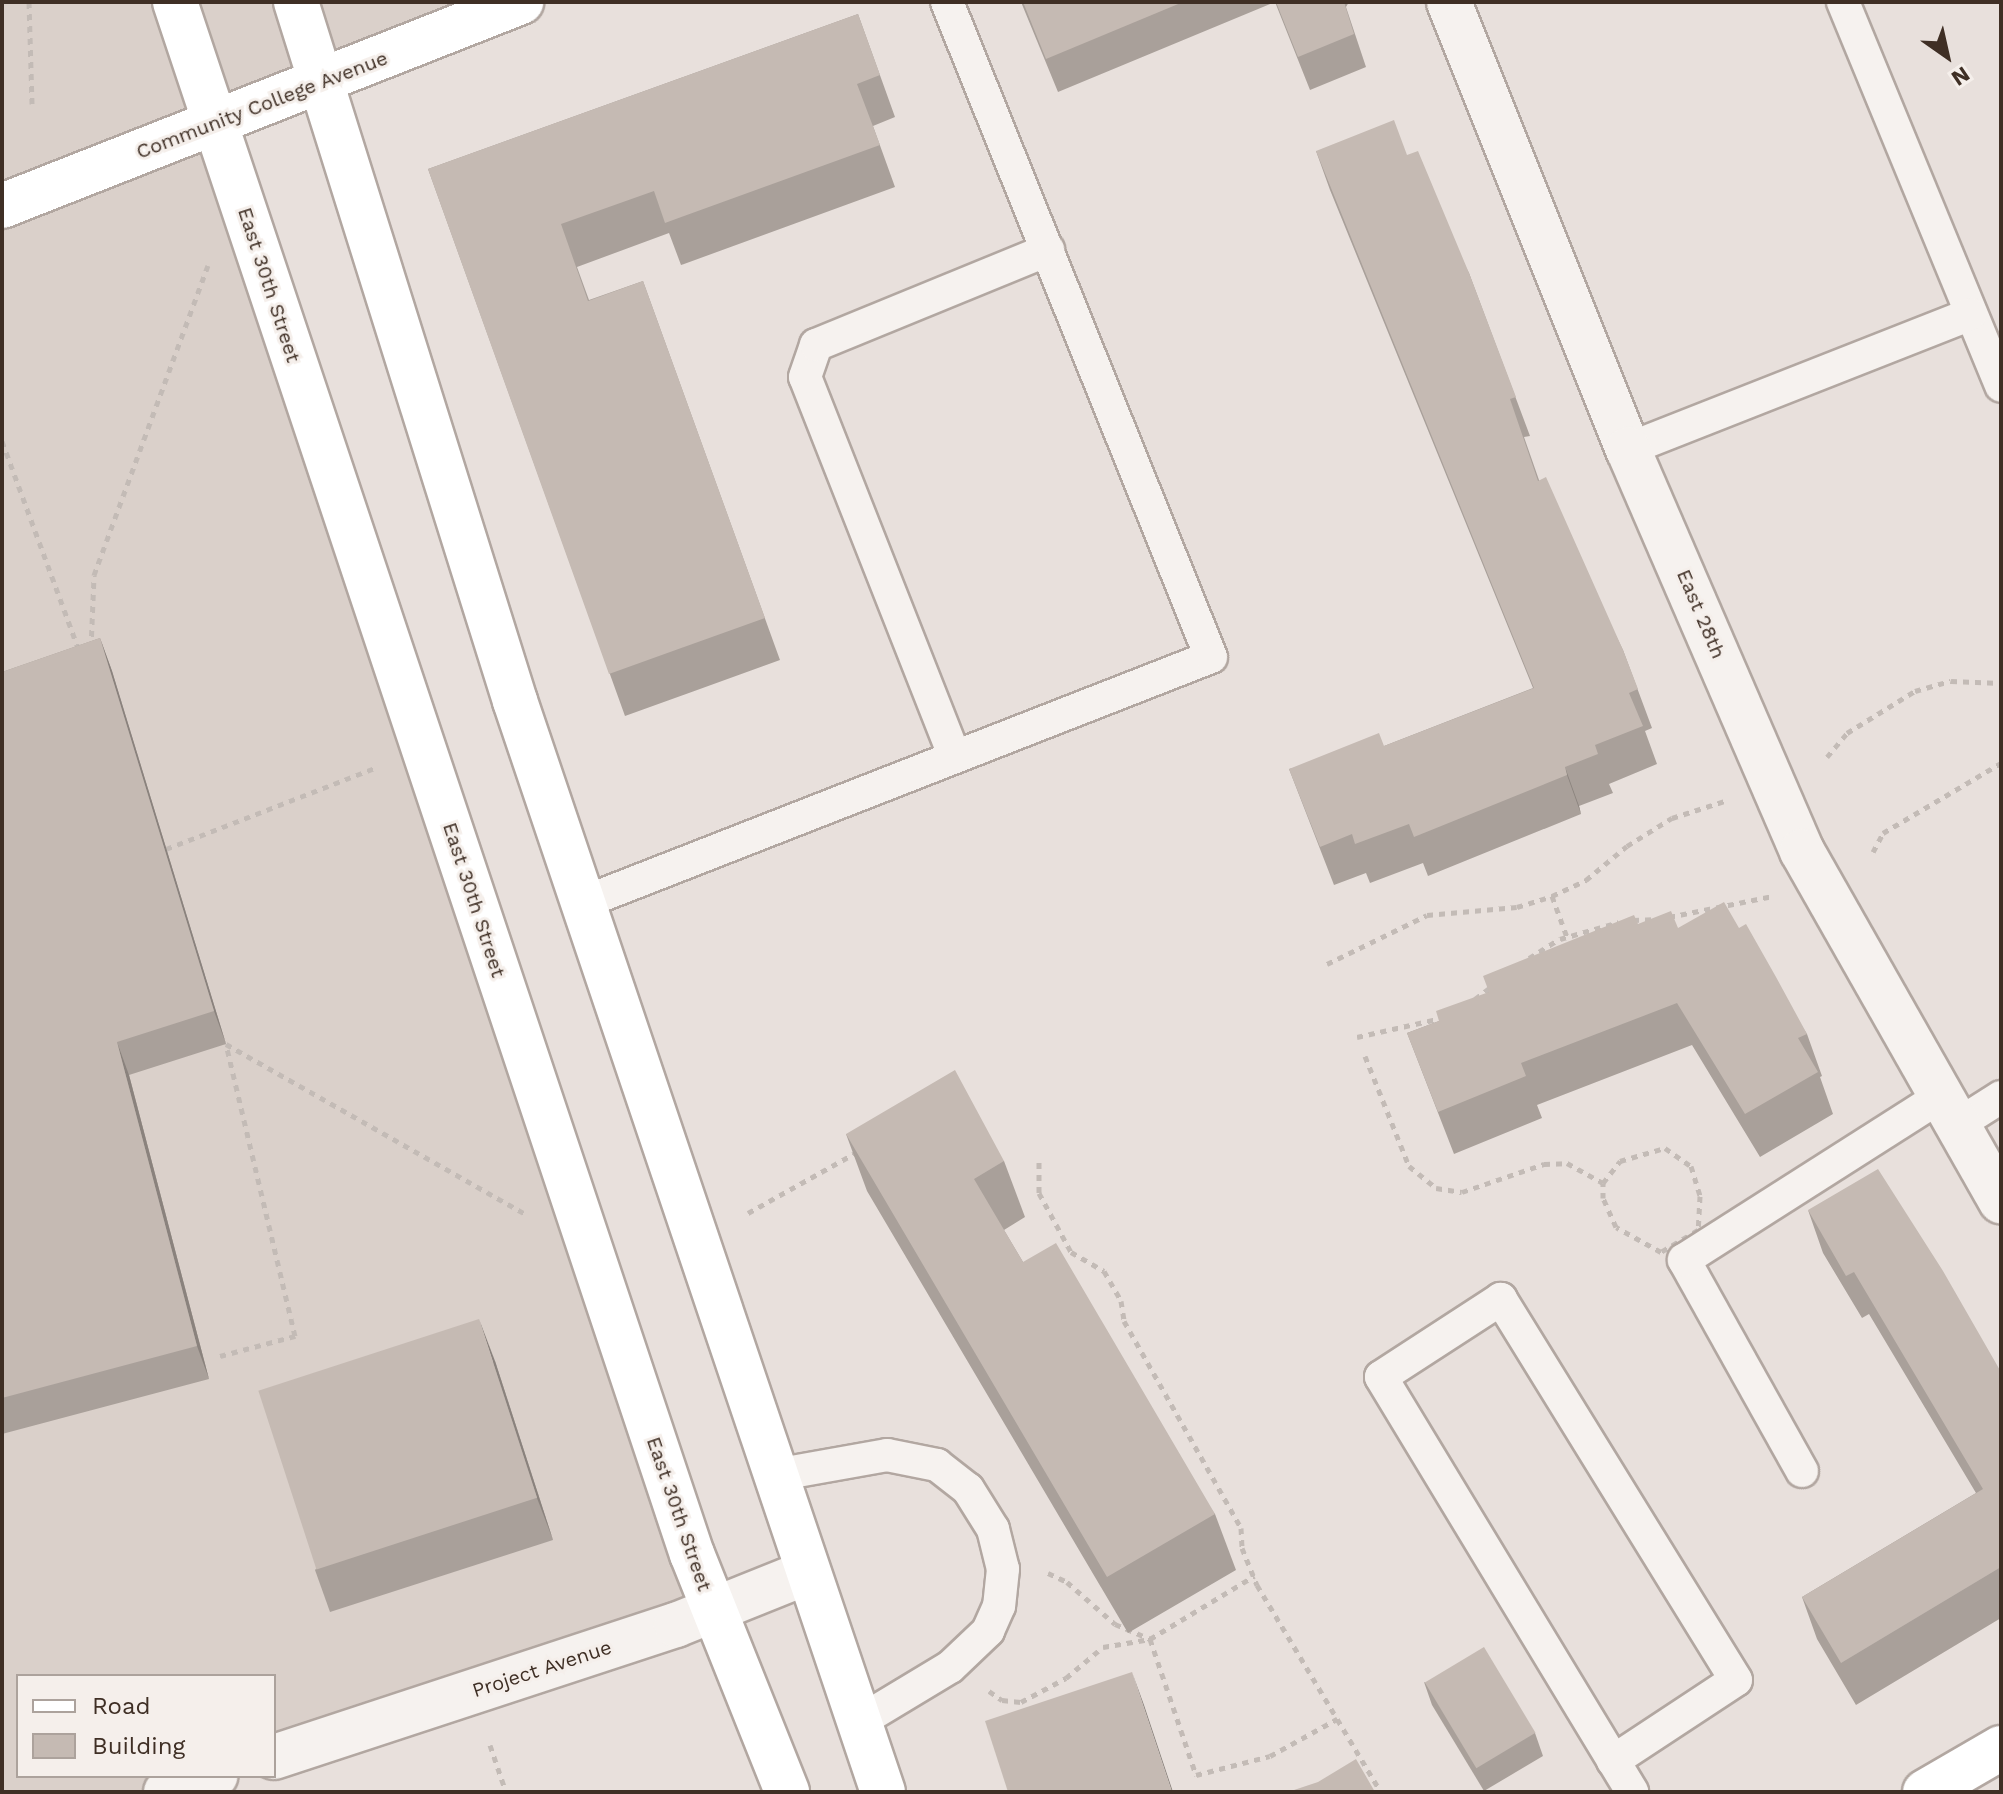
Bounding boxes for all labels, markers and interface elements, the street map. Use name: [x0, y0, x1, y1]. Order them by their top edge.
north arrow: [1907, 16, 1987, 96]
street label: Community College Avenue: [132, 46, 392, 164]
text: N: [1947, 61, 1974, 91]
street label: East 30th Street: [233, 204, 305, 366]
street label: East 28th: [1671, 566, 1731, 662]
street label: East 30th Street: [438, 819, 510, 981]
street label: East 30th Street: [641, 1434, 717, 1594]
street label: Project Avenue: [469, 1635, 615, 1703]
legend: [16, 1674, 276, 1778]
text: Road: [92, 1692, 151, 1720]
text: Building: [92, 1732, 185, 1760]

